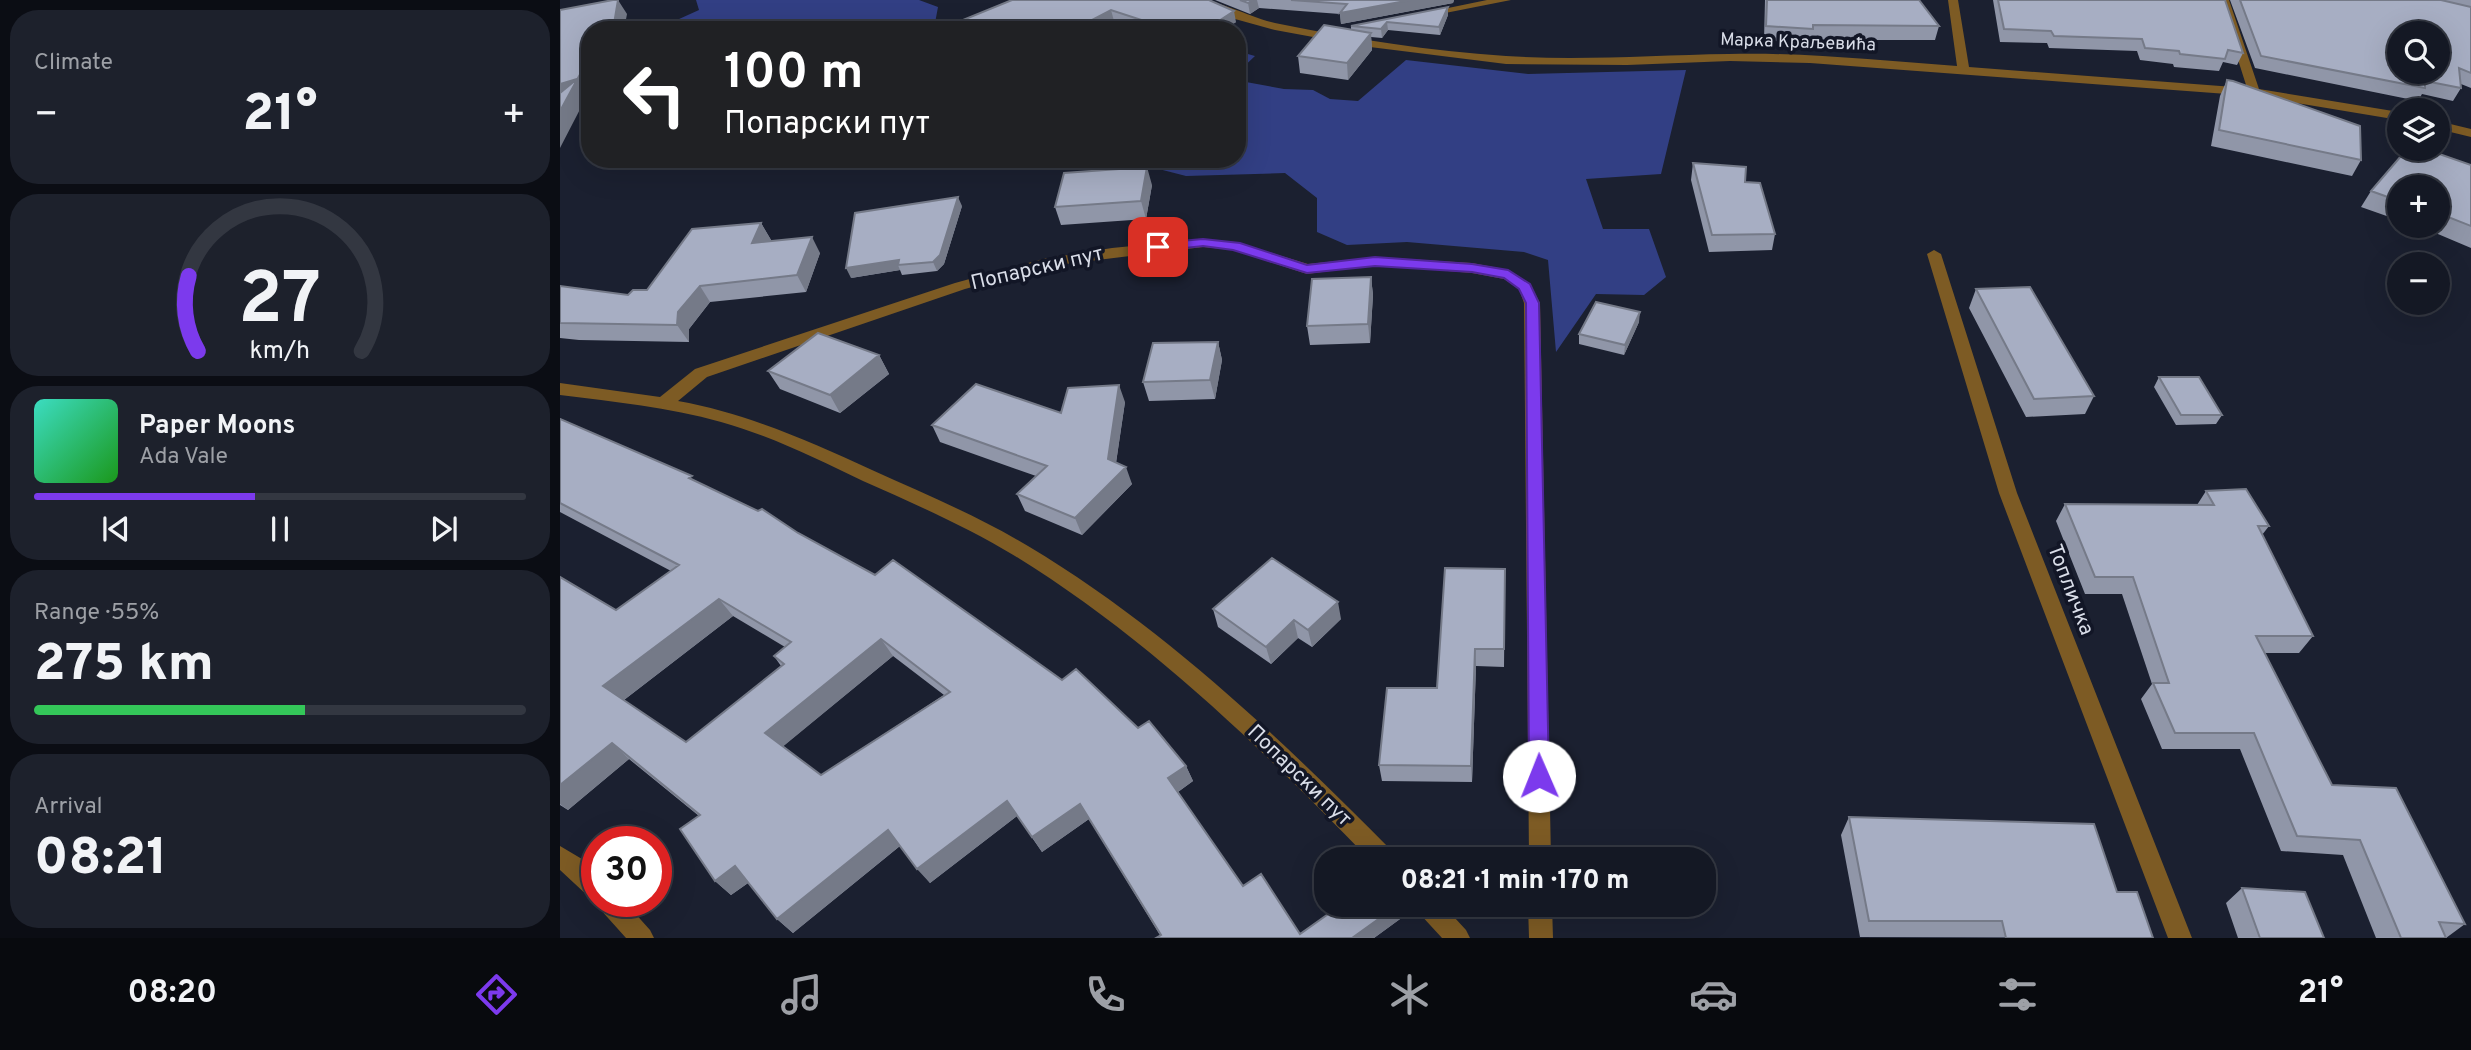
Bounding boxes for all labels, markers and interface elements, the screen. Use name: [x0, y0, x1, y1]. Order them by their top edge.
map controls: [2387, 21, 2450, 315]
button: search: [2387, 21, 2450, 84]
street label: Марка Краљевића: [1720, 29, 1876, 57]
text: 100 m: [724, 44, 863, 106]
text: Climate: [34, 49, 113, 78]
icon: left: [609, 49, 700, 140]
text: 21°: [243, 83, 317, 149]
text: −: [34, 92, 59, 141]
text: +: [501, 92, 526, 141]
button: layers: [2387, 98, 2450, 161]
text: Попарски пут: [724, 105, 930, 145]
button: +: [2387, 175, 2450, 238]
pin: [1128, 217, 1188, 277]
icon: arrive: [1139, 228, 1177, 266]
street label: Попарски пут: [968, 241, 1106, 297]
button: −: [2387, 252, 2450, 315]
text: 27: [239, 257, 321, 349]
text: km/h: [250, 336, 310, 368]
text: Paper Moons: [139, 410, 295, 443]
text: Ada Vale: [139, 443, 228, 472]
icon: previous: [97, 510, 135, 548]
icon: pause: [261, 510, 299, 548]
icon: next: [425, 510, 463, 548]
street label: Топличка: [2040, 541, 2100, 639]
text: Range · 55%: [34, 599, 159, 628]
text: 275 km: [34, 633, 214, 699]
street label: Попарски пут: [1241, 719, 1357, 833]
position arrow: [1502, 739, 1576, 813]
text: Arrival: [34, 793, 103, 822]
speed limit sign: 30: [581, 826, 672, 917]
text: 08:21: [34, 827, 167, 893]
text: 08:21 · 1 min · 170 m: [1401, 865, 1629, 898]
icon: directions: [472, 970, 521, 1019]
icon: music: [777, 970, 826, 1019]
icon: phone: [1081, 970, 1130, 1019]
icon: climate: [1385, 970, 1434, 1019]
icon: car: [1689, 970, 1738, 1019]
icon: filters: [1993, 970, 2042, 1019]
text: 08:20: [128, 974, 217, 1014]
text: 21°: [2298, 974, 2343, 1014]

